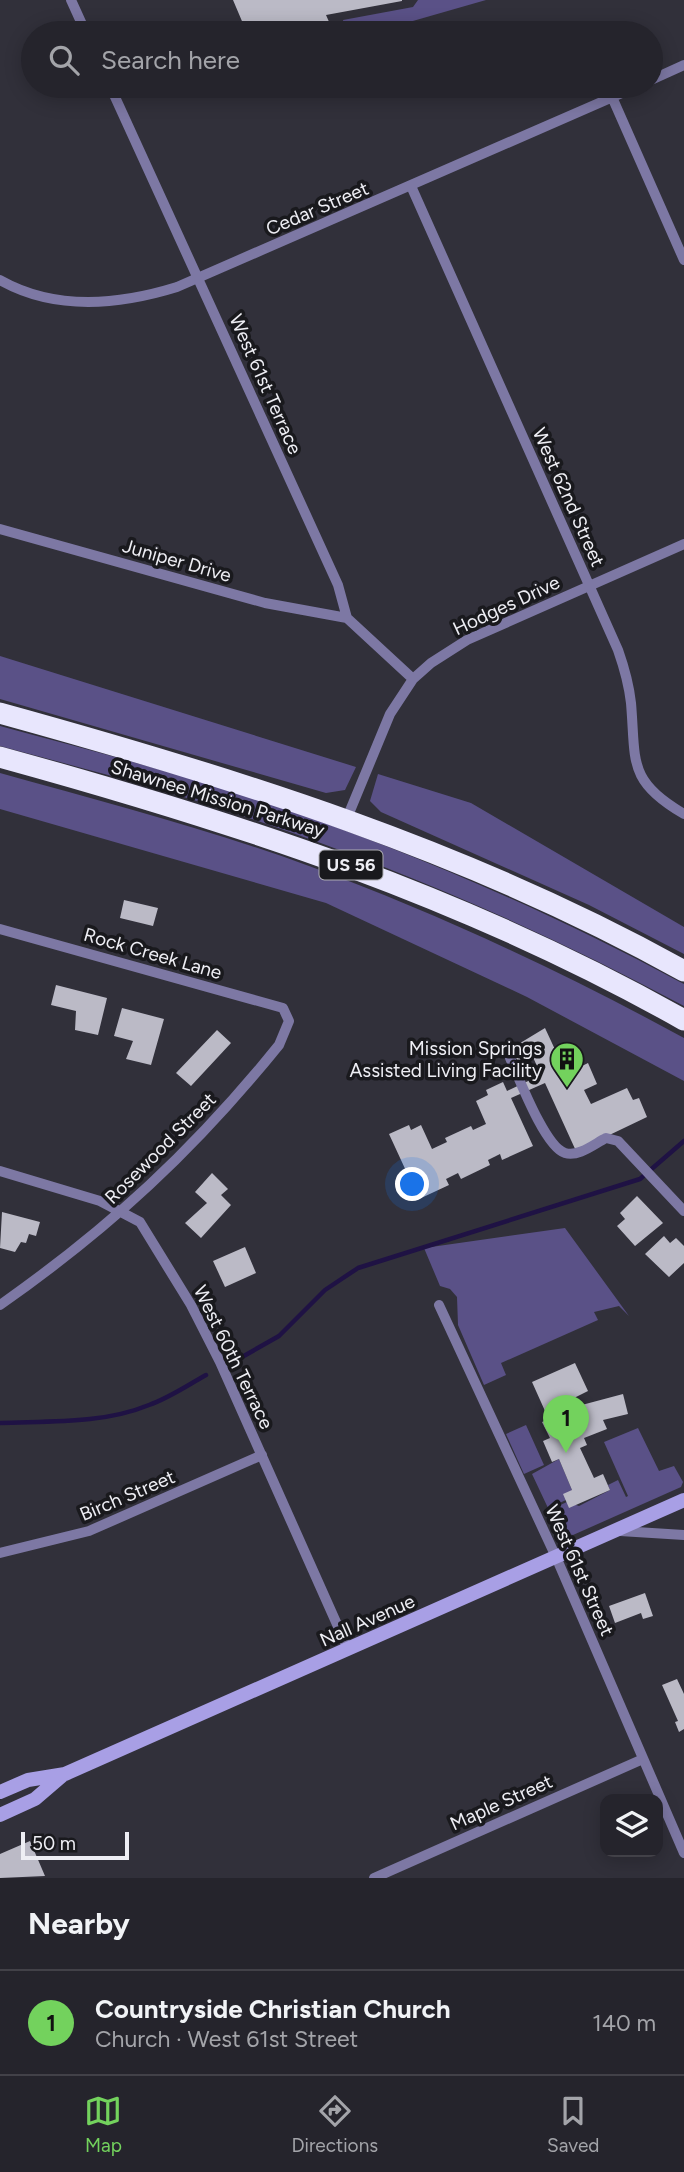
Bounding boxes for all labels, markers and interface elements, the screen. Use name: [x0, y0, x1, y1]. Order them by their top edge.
search box: [21, 21, 663, 98]
icon: search: [45, 41, 83, 79]
text: Search here: [101, 44, 240, 76]
street label: Cedar Street: [262, 177, 372, 240]
street label: West 61st Terrace: [224, 311, 307, 458]
street label: West 62nd Street: [528, 424, 609, 570]
street label: Juniper Drive: [120, 534, 234, 587]
street label: Hodges Drive: [449, 571, 563, 640]
street label: Shawnee Mission Parkway: [108, 755, 327, 842]
road number: US 56: [320, 850, 382, 880]
street label: Rock Creek Lane: [81, 923, 224, 984]
place label: Mission Springs Assisted Living Facility: [349, 1037, 542, 1082]
building icon: Mission Springs Assisted Living Facility: [548, 1040, 586, 1089]
street label: Rosewood Street: [100, 1088, 221, 1209]
your location: [395, 1167, 429, 1201]
street label: West 60th Terrace: [189, 1282, 278, 1433]
pin: 1: [543, 1395, 589, 1453]
street label: Birch Street: [76, 1465, 178, 1526]
street label: West 61st Street: [540, 1501, 619, 1639]
street label: Nall Avenue: [316, 1589, 418, 1652]
street label: Maple Street: [447, 1770, 556, 1835]
map controls: [600, 1794, 663, 1857]
button: layers: [600, 1794, 663, 1857]
scale bar: [21, 1829, 130, 1861]
text: 50 m: [32, 1832, 76, 1855]
text: Nearby: [28, 1905, 130, 1942]
text: Countryside Christian Church: [95, 1993, 451, 2025]
text: 1: [46, 2009, 56, 2037]
text: 140 m: [592, 2009, 656, 2037]
text: Church · West 61st Street: [95, 2025, 358, 2053]
tab: Map: [84, 2092, 122, 2157]
tab: Directions: [291, 2092, 378, 2157]
tab: Saved: [547, 2092, 599, 2157]

